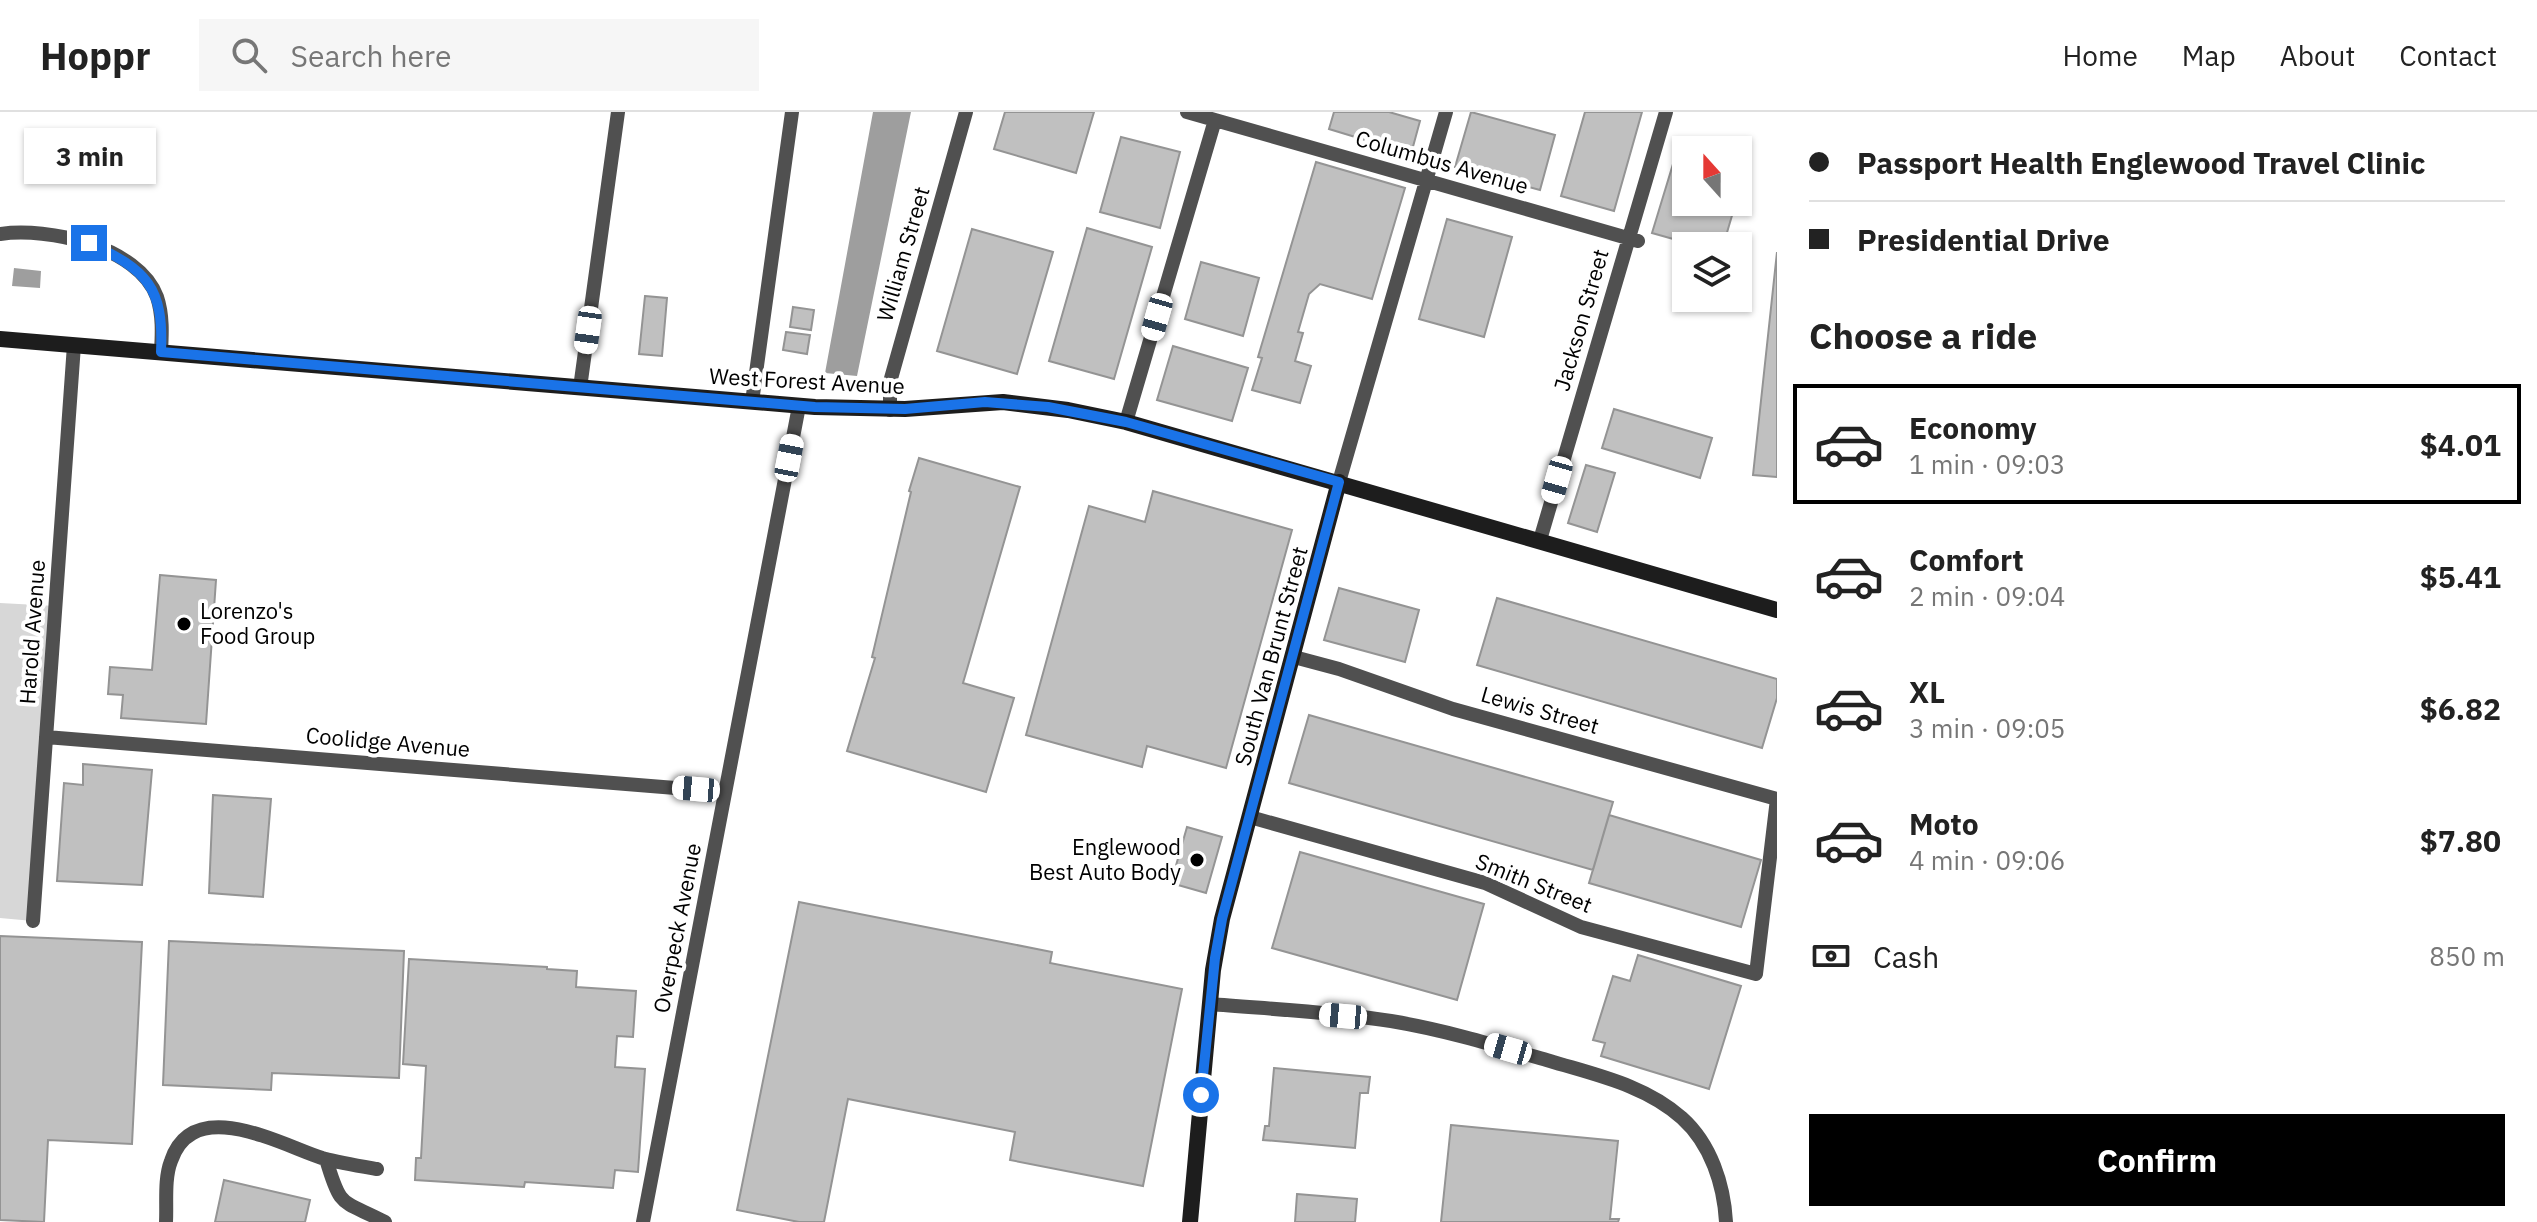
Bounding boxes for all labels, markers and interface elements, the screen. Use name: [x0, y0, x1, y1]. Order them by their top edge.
search box: [199, 19, 759, 91]
text: Hoppr: [40, 31, 151, 80]
icon: search: [227, 33, 271, 77]
text: Search here: [291, 36, 451, 75]
text: Home: [2062, 37, 2138, 74]
text: Map: [2182, 37, 2236, 74]
text: About: [2280, 37, 2355, 74]
text: Contact: [2399, 37, 2497, 74]
street label: Columbus Avenue: [1352, 123, 1532, 200]
callout: 3 min: [23, 127, 155, 183]
north arrow: [1672, 136, 1752, 216]
map controls: [1672, 136, 1752, 312]
text: 3 min: [56, 139, 124, 173]
text: Passport Health Englewood Travel Clinic: [1857, 143, 2426, 182]
street label: William Street: [869, 183, 936, 325]
text: Presidential Drive: [1857, 220, 2110, 259]
route end: [71, 225, 107, 261]
button: layers: [1672, 232, 1752, 312]
street label: Jackson Street: [1546, 245, 1615, 394]
car: [1139, 291, 1175, 343]
car: [573, 305, 603, 355]
text: Choose a ride: [1809, 312, 2037, 359]
street label: West Forest Avenue: [708, 361, 906, 400]
icon: car: [1813, 408, 1885, 480]
text: Economy: [1909, 408, 2037, 447]
text: $4.01: [2420, 425, 2501, 464]
car: [773, 432, 805, 484]
text: 1 min · 09:03: [1909, 447, 2065, 481]
car: [1539, 454, 1575, 506]
icon: car: [1813, 540, 1885, 612]
text: Comfort: [1909, 540, 2024, 579]
street label: South Van Brunt Street: [1227, 543, 1314, 769]
text: $5.41: [2420, 557, 2501, 596]
street label: Harold Avenue: [12, 559, 51, 705]
text: 2 min · 09:04: [1909, 579, 2065, 613]
place label: Lorenzo's Food Group: [200, 596, 315, 650]
marker: Lorenzo's Food Group: [175, 615, 193, 633]
icon: car: [1813, 672, 1885, 744]
text: XL: [1909, 672, 1945, 711]
street label: Lewis Street: [1478, 679, 1602, 740]
text: $6.82: [2420, 689, 2501, 728]
text: 3 min · 09:05: [1909, 711, 2065, 745]
street label: Coolidge Avenue: [305, 720, 471, 763]
car: [671, 775, 721, 803]
icon: car: [1813, 804, 1885, 876]
text: Moto: [1909, 804, 1979, 843]
text: $7.80: [2420, 821, 2501, 860]
place label: Englewood Best Auto Body: [1029, 832, 1181, 886]
street label: Overpeck Avenue: [646, 840, 707, 1015]
text: 4 min · 09:06: [1909, 843, 2065, 877]
street label: Smith Street: [1472, 846, 1597, 919]
marker: Englewood Best Auto Body: [1188, 851, 1206, 869]
icon: cash: [1809, 934, 1853, 978]
text: Cash: [1873, 937, 1939, 976]
text: 850 m: [2429, 939, 2505, 973]
car: [1318, 1002, 1368, 1030]
car: [1482, 1031, 1534, 1067]
route start: [1183, 1077, 1219, 1113]
button: Confirm: [1809, 1114, 2505, 1206]

